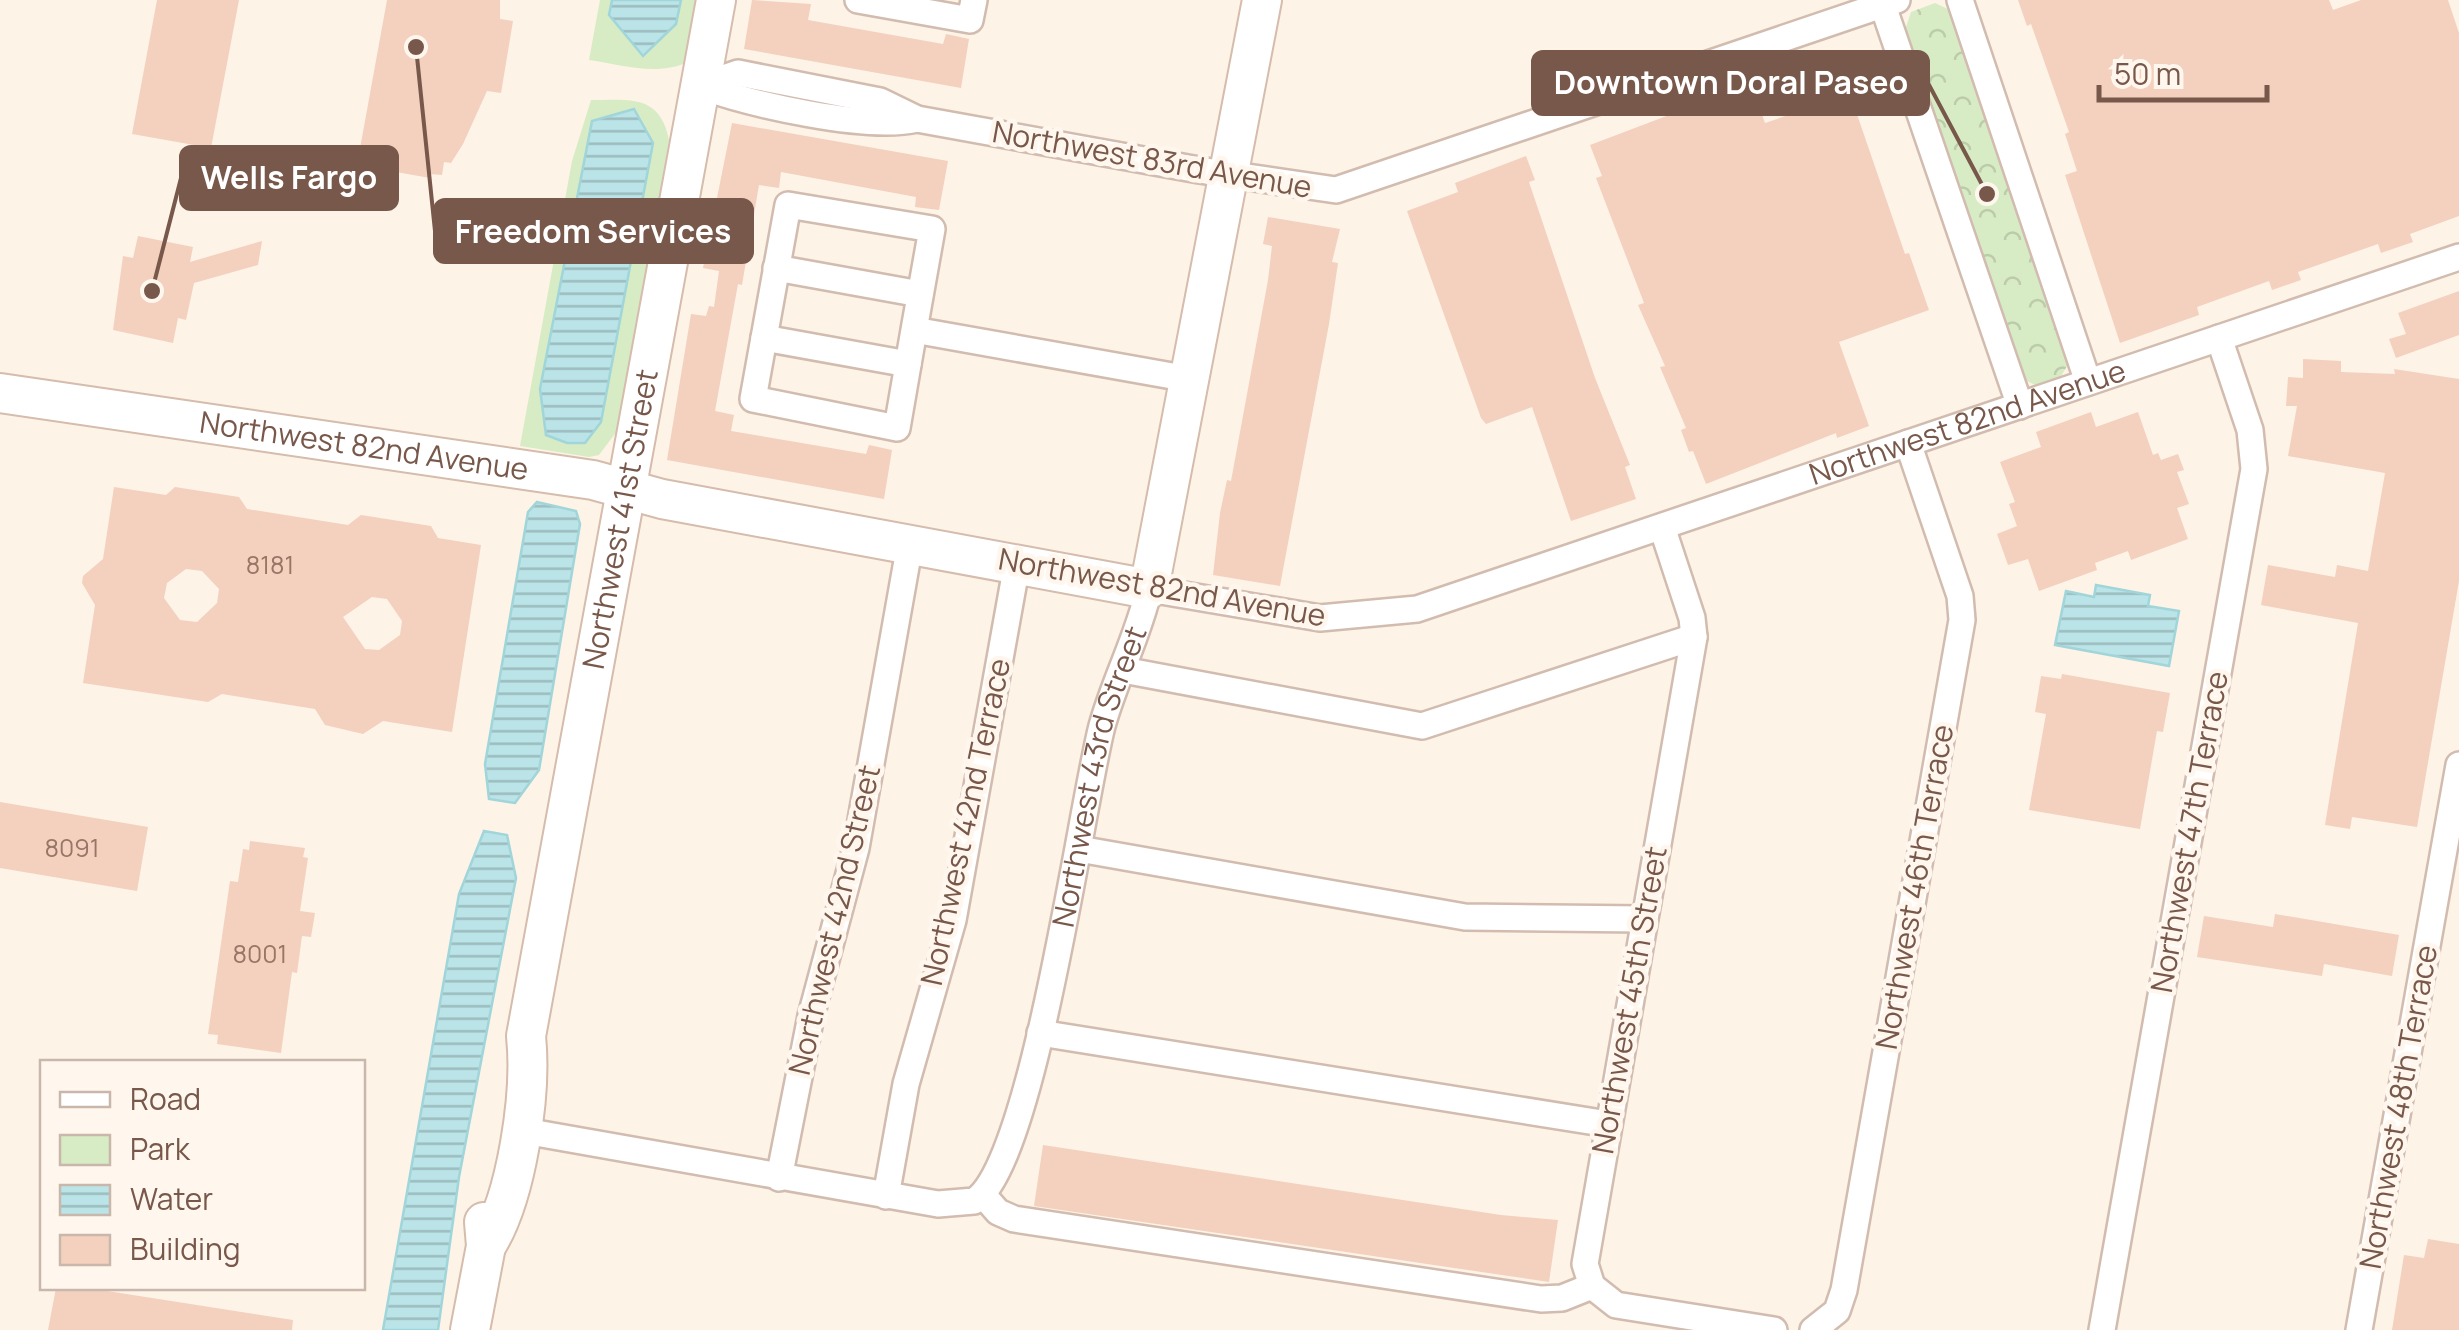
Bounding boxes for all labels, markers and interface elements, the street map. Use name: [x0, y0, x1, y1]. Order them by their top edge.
scale bar: [2099, 40, 2266, 102]
callout: Downtown Doral Paseo: [1533, 52, 1928, 114]
text: 50 m: [2114, 53, 2181, 94]
text: Downtown Doral Paseo: [1554, 60, 1908, 104]
street label: Northwest 83rd Avenue: [989, 110, 1315, 207]
callout: Wells Fargo: [181, 147, 397, 209]
text: Wells Fargo: [201, 155, 377, 199]
callout: Freedom Services: [435, 200, 752, 262]
text: Freedom Services: [455, 209, 731, 253]
street label: Northwest 82nd Avenue: [1804, 349, 2131, 494]
street label: Northwest 41st Street: [572, 366, 667, 672]
street label: Northwest 82nd Avenue: [197, 401, 531, 489]
street label: Northwest 82nd Avenue: [996, 538, 1329, 635]
house number: 8181: [246, 547, 294, 582]
street label: Northwest 43rd Street: [1042, 620, 1156, 930]
street label: Northwest 42nd Terrace: [910, 654, 1019, 989]
street label: Northwest 47th Terrace: [2140, 668, 2237, 996]
street label: Northwest 46th Terrace: [1865, 721, 1962, 1052]
street label: Northwest 42nd Street: [778, 761, 889, 1079]
house number: 8091: [44, 830, 100, 865]
street label: Northwest 45th Street: [1581, 843, 1676, 1157]
house number: 8001: [233, 936, 287, 971]
street label: Northwest 48th Terrace: [2349, 942, 2446, 1272]
legend: [40, 1060, 365, 1290]
text: Road: [130, 1078, 201, 1119]
text: Park: [130, 1128, 191, 1169]
text: Water: [130, 1178, 213, 1219]
text: Building: [130, 1228, 241, 1269]

